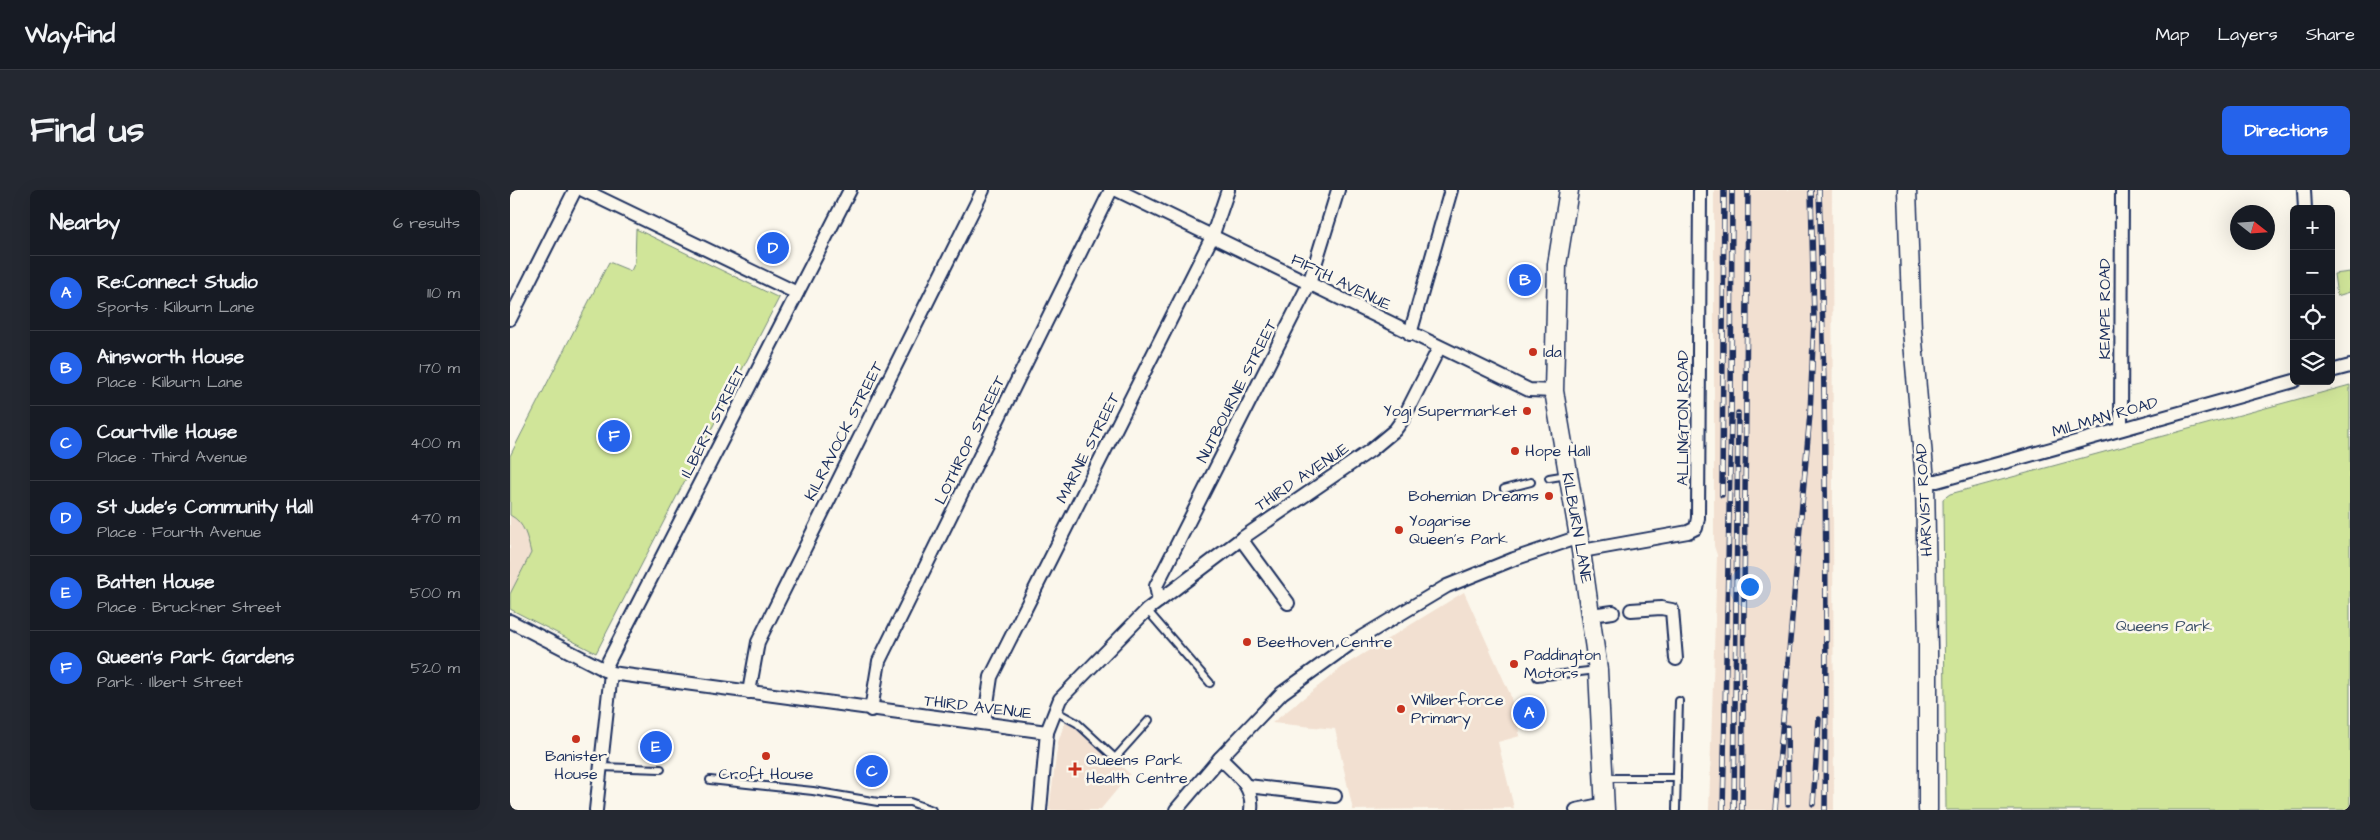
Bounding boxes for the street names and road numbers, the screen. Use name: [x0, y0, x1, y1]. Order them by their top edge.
street label: FIFTH AVENUE: [1287, 248, 1395, 316]
street label: KEMPE ROAD: [2094, 258, 2116, 360]
street label: NUTBOURNE STREET: [1191, 316, 1283, 466]
street label: ALLINGTON ROAD: [1672, 350, 1694, 486]
street label: KILRAVOCK STREET: [799, 358, 889, 504]
street label: ILBERT STREET: [675, 362, 751, 482]
street label: LOTHROP STREET: [929, 372, 1011, 508]
street label: MARNE STREET: [1051, 389, 1125, 507]
street label: MILMAN ROAD: [2049, 391, 2161, 443]
street label: THIRD AVENUE: [1251, 437, 1354, 516]
street label: HARVIST ROAD: [1910, 443, 1938, 557]
street label: KILBURN LANE: [1556, 471, 1598, 586]
street label: THIRD AVENUE: [923, 689, 1034, 725]

